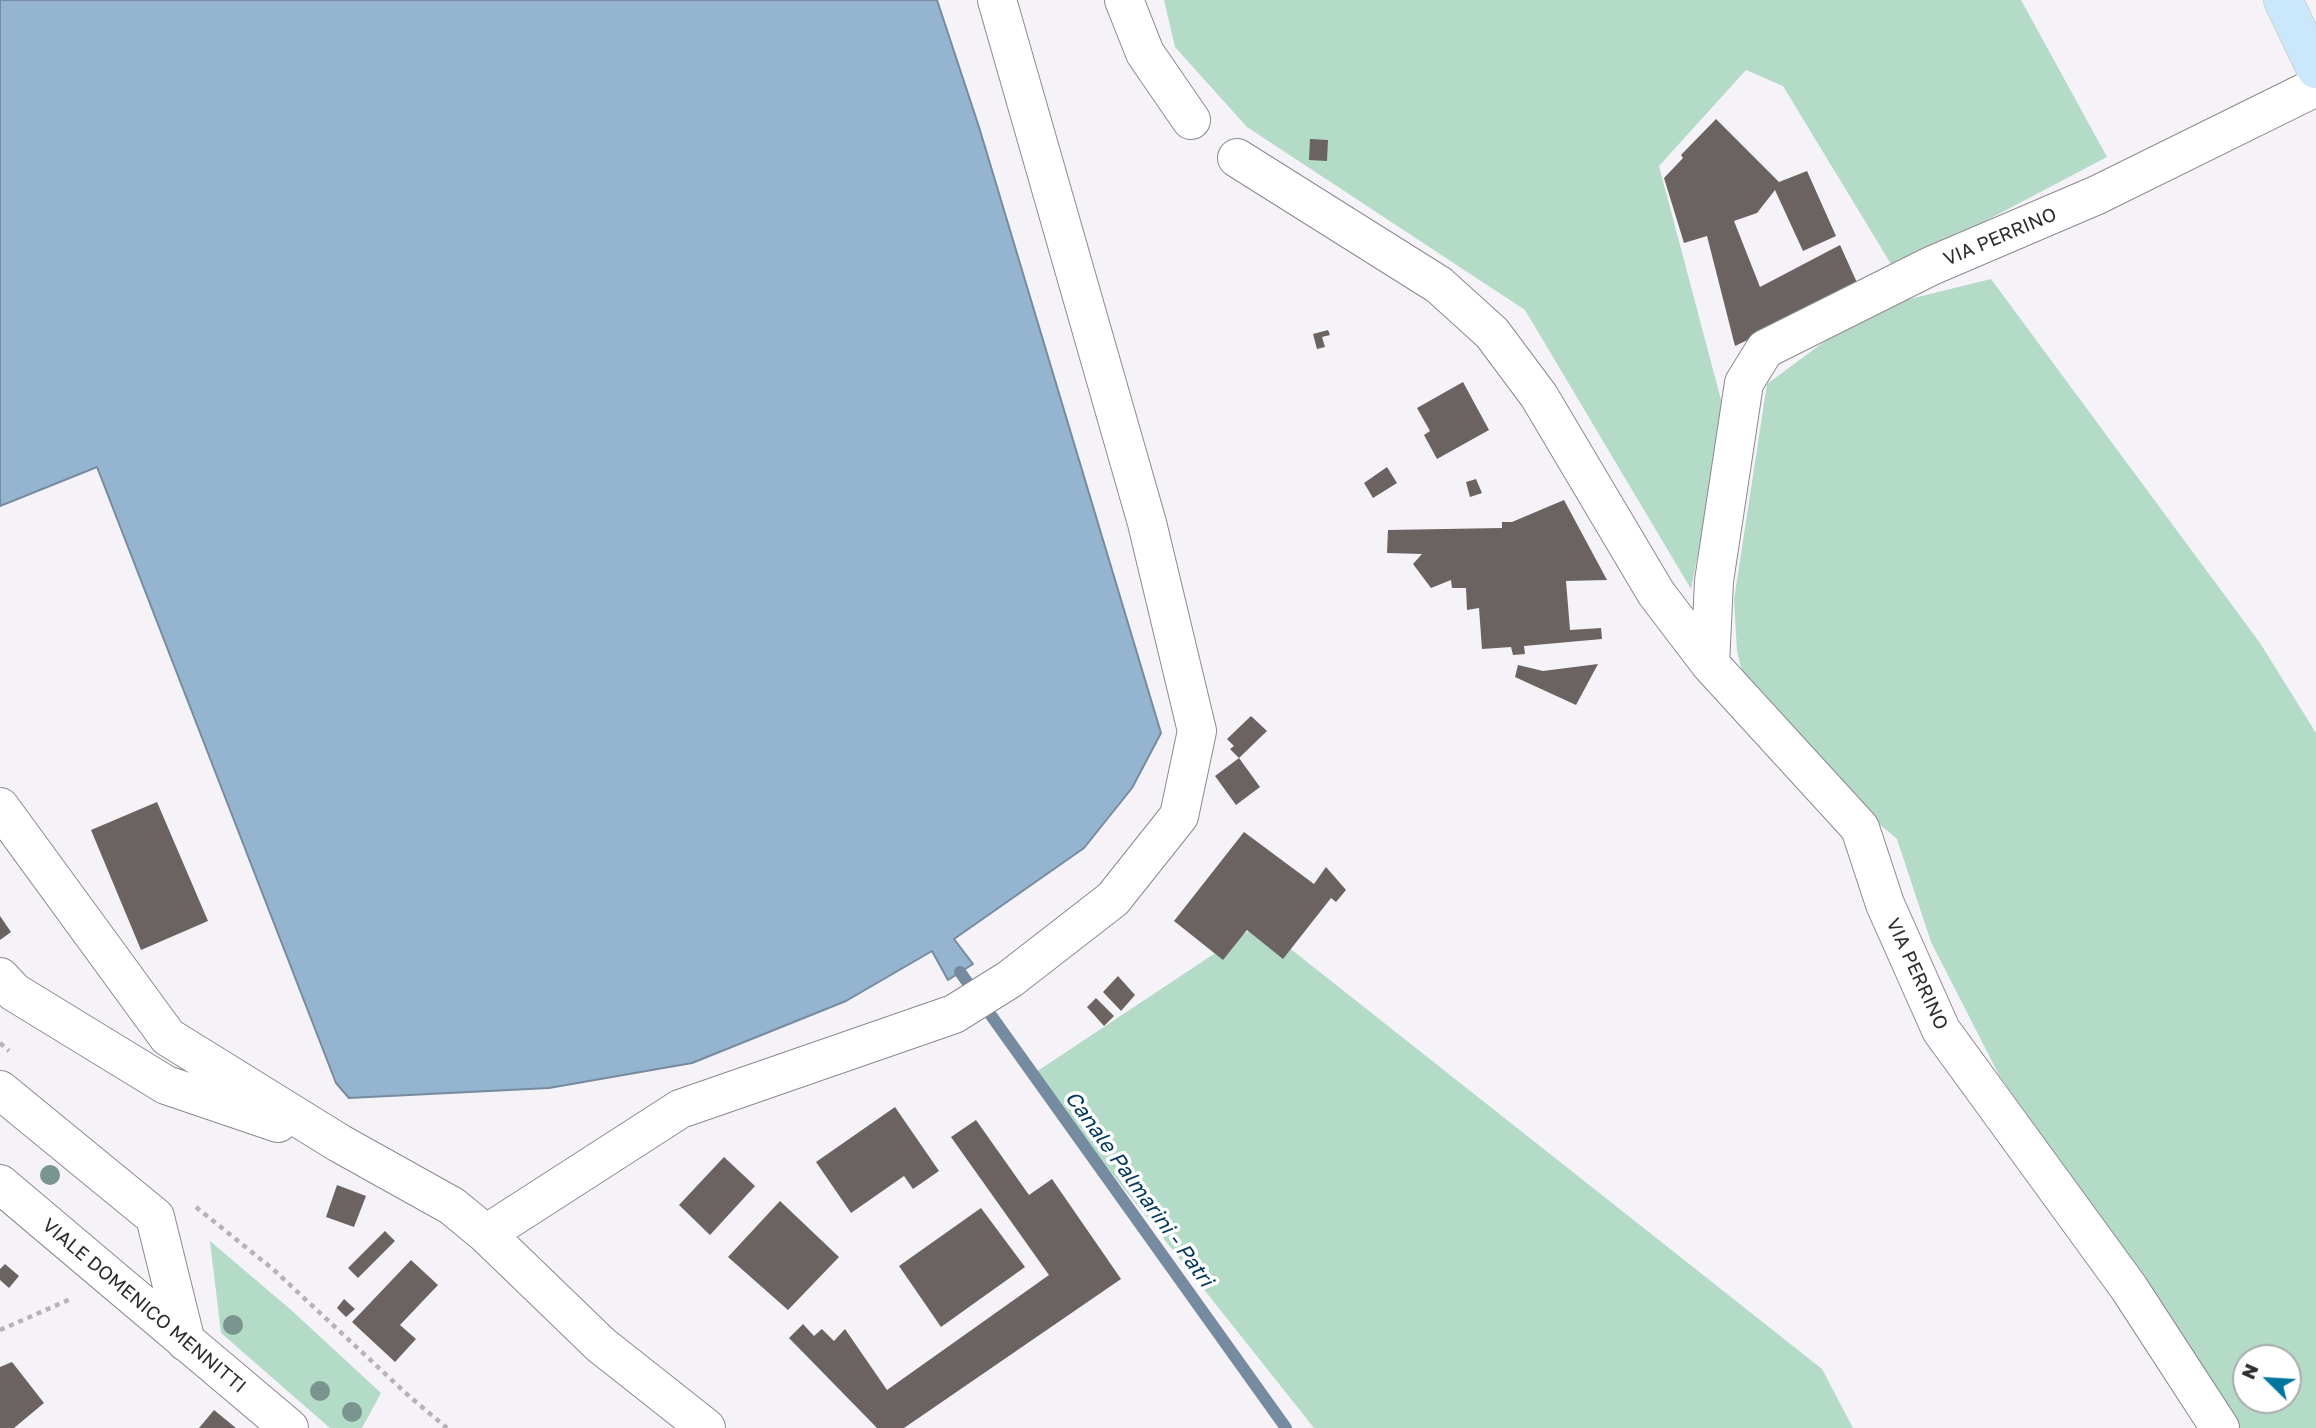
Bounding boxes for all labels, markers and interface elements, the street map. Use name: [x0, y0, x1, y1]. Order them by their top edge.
street label: VIA PERRINO: [1940, 203, 2060, 271]
street label: VIA PERRINO: [1881, 915, 1953, 1033]
water label: Canale Palmarini - Patri: [1060, 1086, 1218, 1292]
street label: VIALE DOMENICO MENNITTI: [37, 1214, 251, 1398]
north arrow: [2232, 1344, 2302, 1414]
text: N: [2236, 1360, 2263, 1382]

